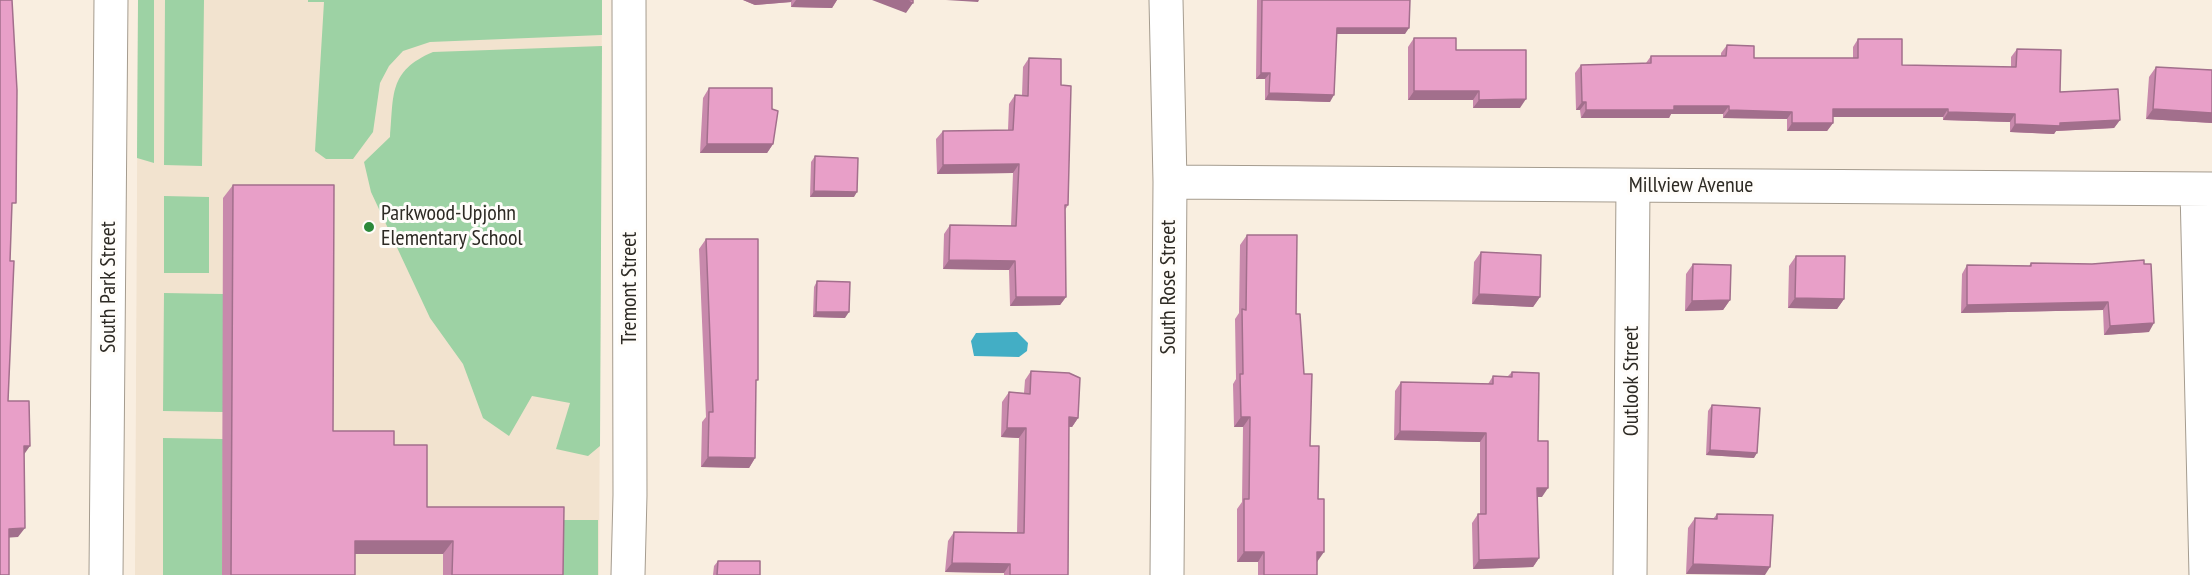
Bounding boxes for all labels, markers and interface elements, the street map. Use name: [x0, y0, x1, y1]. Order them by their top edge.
street label: Millview Avenue: [1629, 173, 1753, 199]
place label: Parkwood-Upjohn Elementary School: [381, 201, 523, 252]
marker: Parkwood-Upjohn Elementary School: [362, 220, 376, 234]
street label: South Rose Street: [1156, 220, 1182, 354]
street label: South Park Street: [96, 221, 122, 353]
street label: Tremont Street: [617, 232, 643, 344]
street label: Outlook Street: [1619, 326, 1645, 436]

